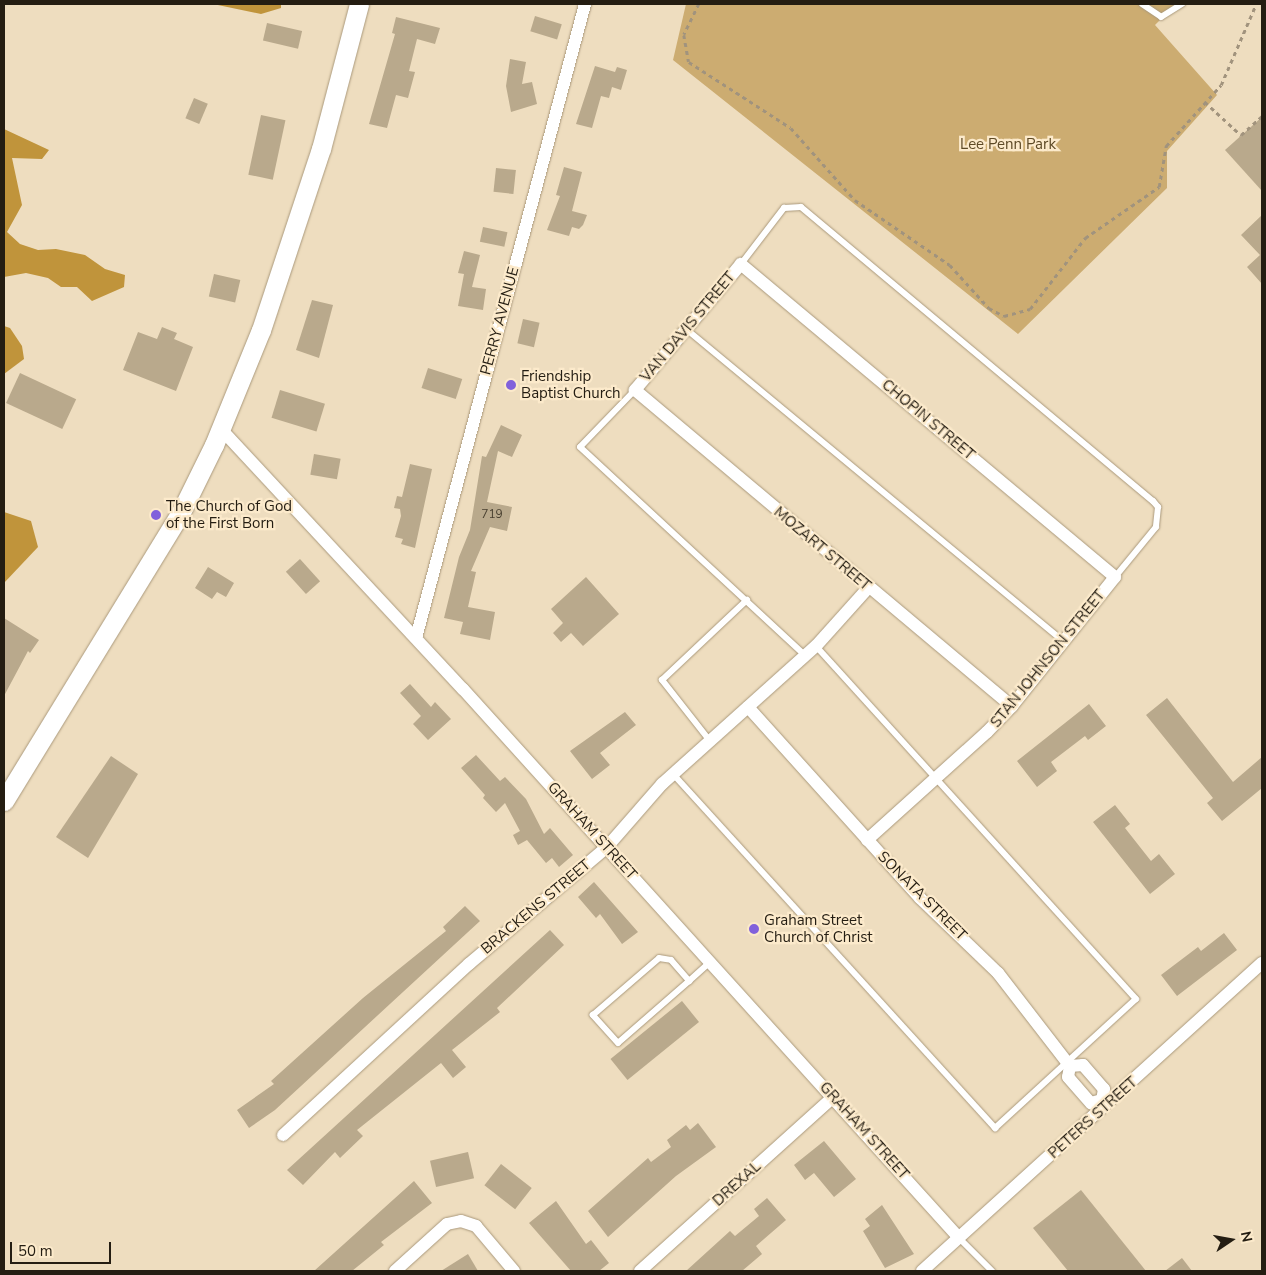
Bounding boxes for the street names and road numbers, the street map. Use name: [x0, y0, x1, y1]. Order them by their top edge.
street label: PERRY AVENUE: [477, 265, 523, 377]
street label: VAN DAVIS STREET: [637, 268, 739, 386]
street label: CHOPIN STREET: [878, 376, 978, 464]
street label: MOZART STREET: [770, 503, 874, 595]
street label: STAN JOHNSON STREET: [987, 587, 1109, 731]
street label: GRAHAM STREET: [543, 778, 641, 884]
street label: SONATA STREET: [874, 848, 970, 944]
street label: BRACKENS STREET: [478, 856, 594, 958]
street label: PETERS STREET: [1045, 1073, 1141, 1163]
street label: GRAHAM STREET: [815, 1078, 913, 1184]
street label: DREXAL: [709, 1158, 765, 1210]

